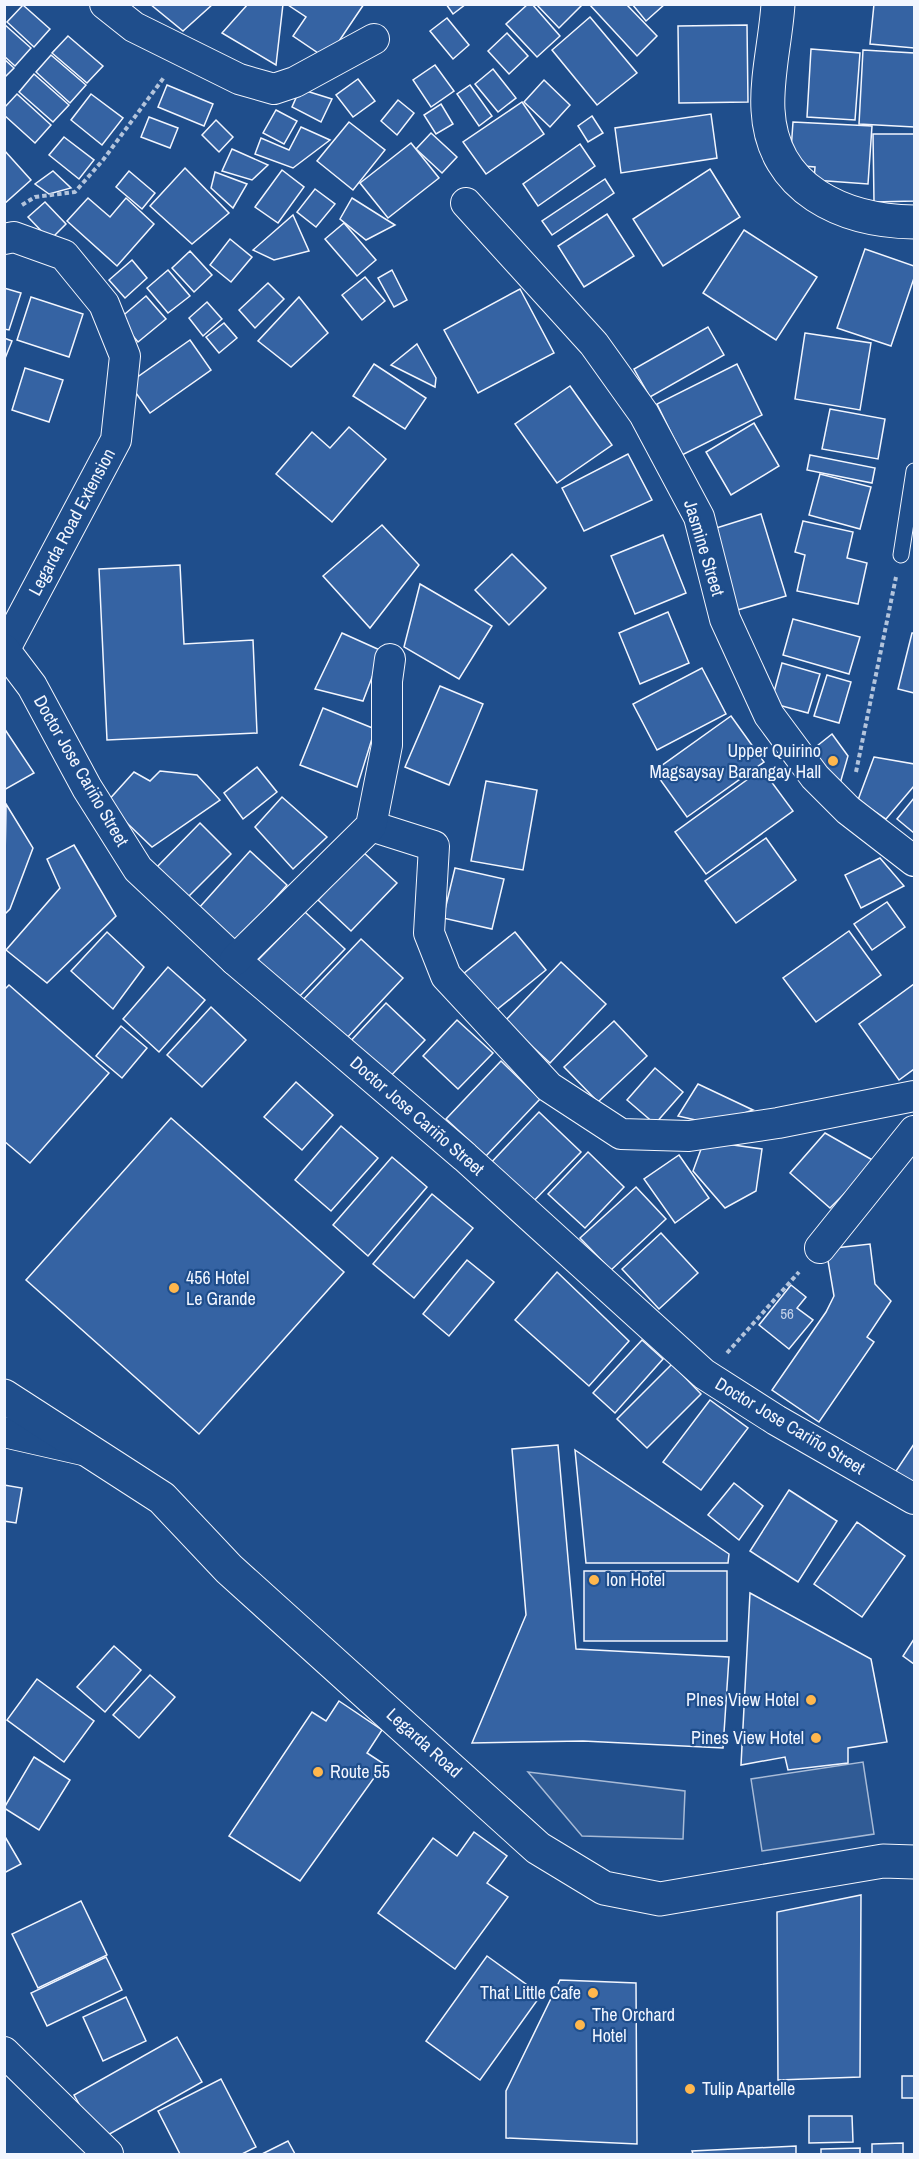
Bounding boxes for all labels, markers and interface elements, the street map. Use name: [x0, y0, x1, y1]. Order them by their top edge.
street label: Legarda Road Extension: [22, 444, 121, 600]
street label: Jasmine Street: [678, 497, 731, 599]
street label: Doctor Jose Cariño Street: [28, 691, 135, 851]
place label: Upper Quirino Magsaysay Barangay Hall: [650, 738, 821, 784]
marker: Upper Quirino Magsaysay Barangay Hall: [826, 754, 840, 768]
street label: Doctor Jose Cariño Street: [345, 1050, 490, 1181]
place label: 456 Hotel Le Grande: [186, 1265, 256, 1311]
marker: 456 Hotel Le Grande: [167, 1281, 181, 1295]
house number: 56: [780, 1303, 794, 1324]
street label: Doctor Jose Cariño Street: [711, 1371, 870, 1480]
place label: Ion Hotel: [606, 1567, 665, 1592]
marker: Ion Hotel: [587, 1573, 601, 1587]
place label: PInes View Hotel: [686, 1687, 799, 1712]
marker: PInes View Hotel: [804, 1693, 818, 1707]
street label: Legarda Road: [381, 1702, 467, 1783]
place label: Pines View Hotel: [691, 1725, 804, 1750]
marker: Pines View Hotel: [809, 1731, 823, 1745]
place label: Route 55: [330, 1759, 390, 1784]
marker: Route 55: [311, 1765, 325, 1779]
place label: That Little Cafe: [480, 1980, 581, 2005]
marker: That Little Cafe: [586, 1986, 600, 2000]
place label: The Orchard Hotel: [592, 2002, 675, 2048]
marker: The Orchard Hotel: [573, 2018, 587, 2032]
place label: Tulip Apartelle: [702, 2076, 795, 2101]
marker: Tulip Apartelle: [683, 2082, 697, 2096]

